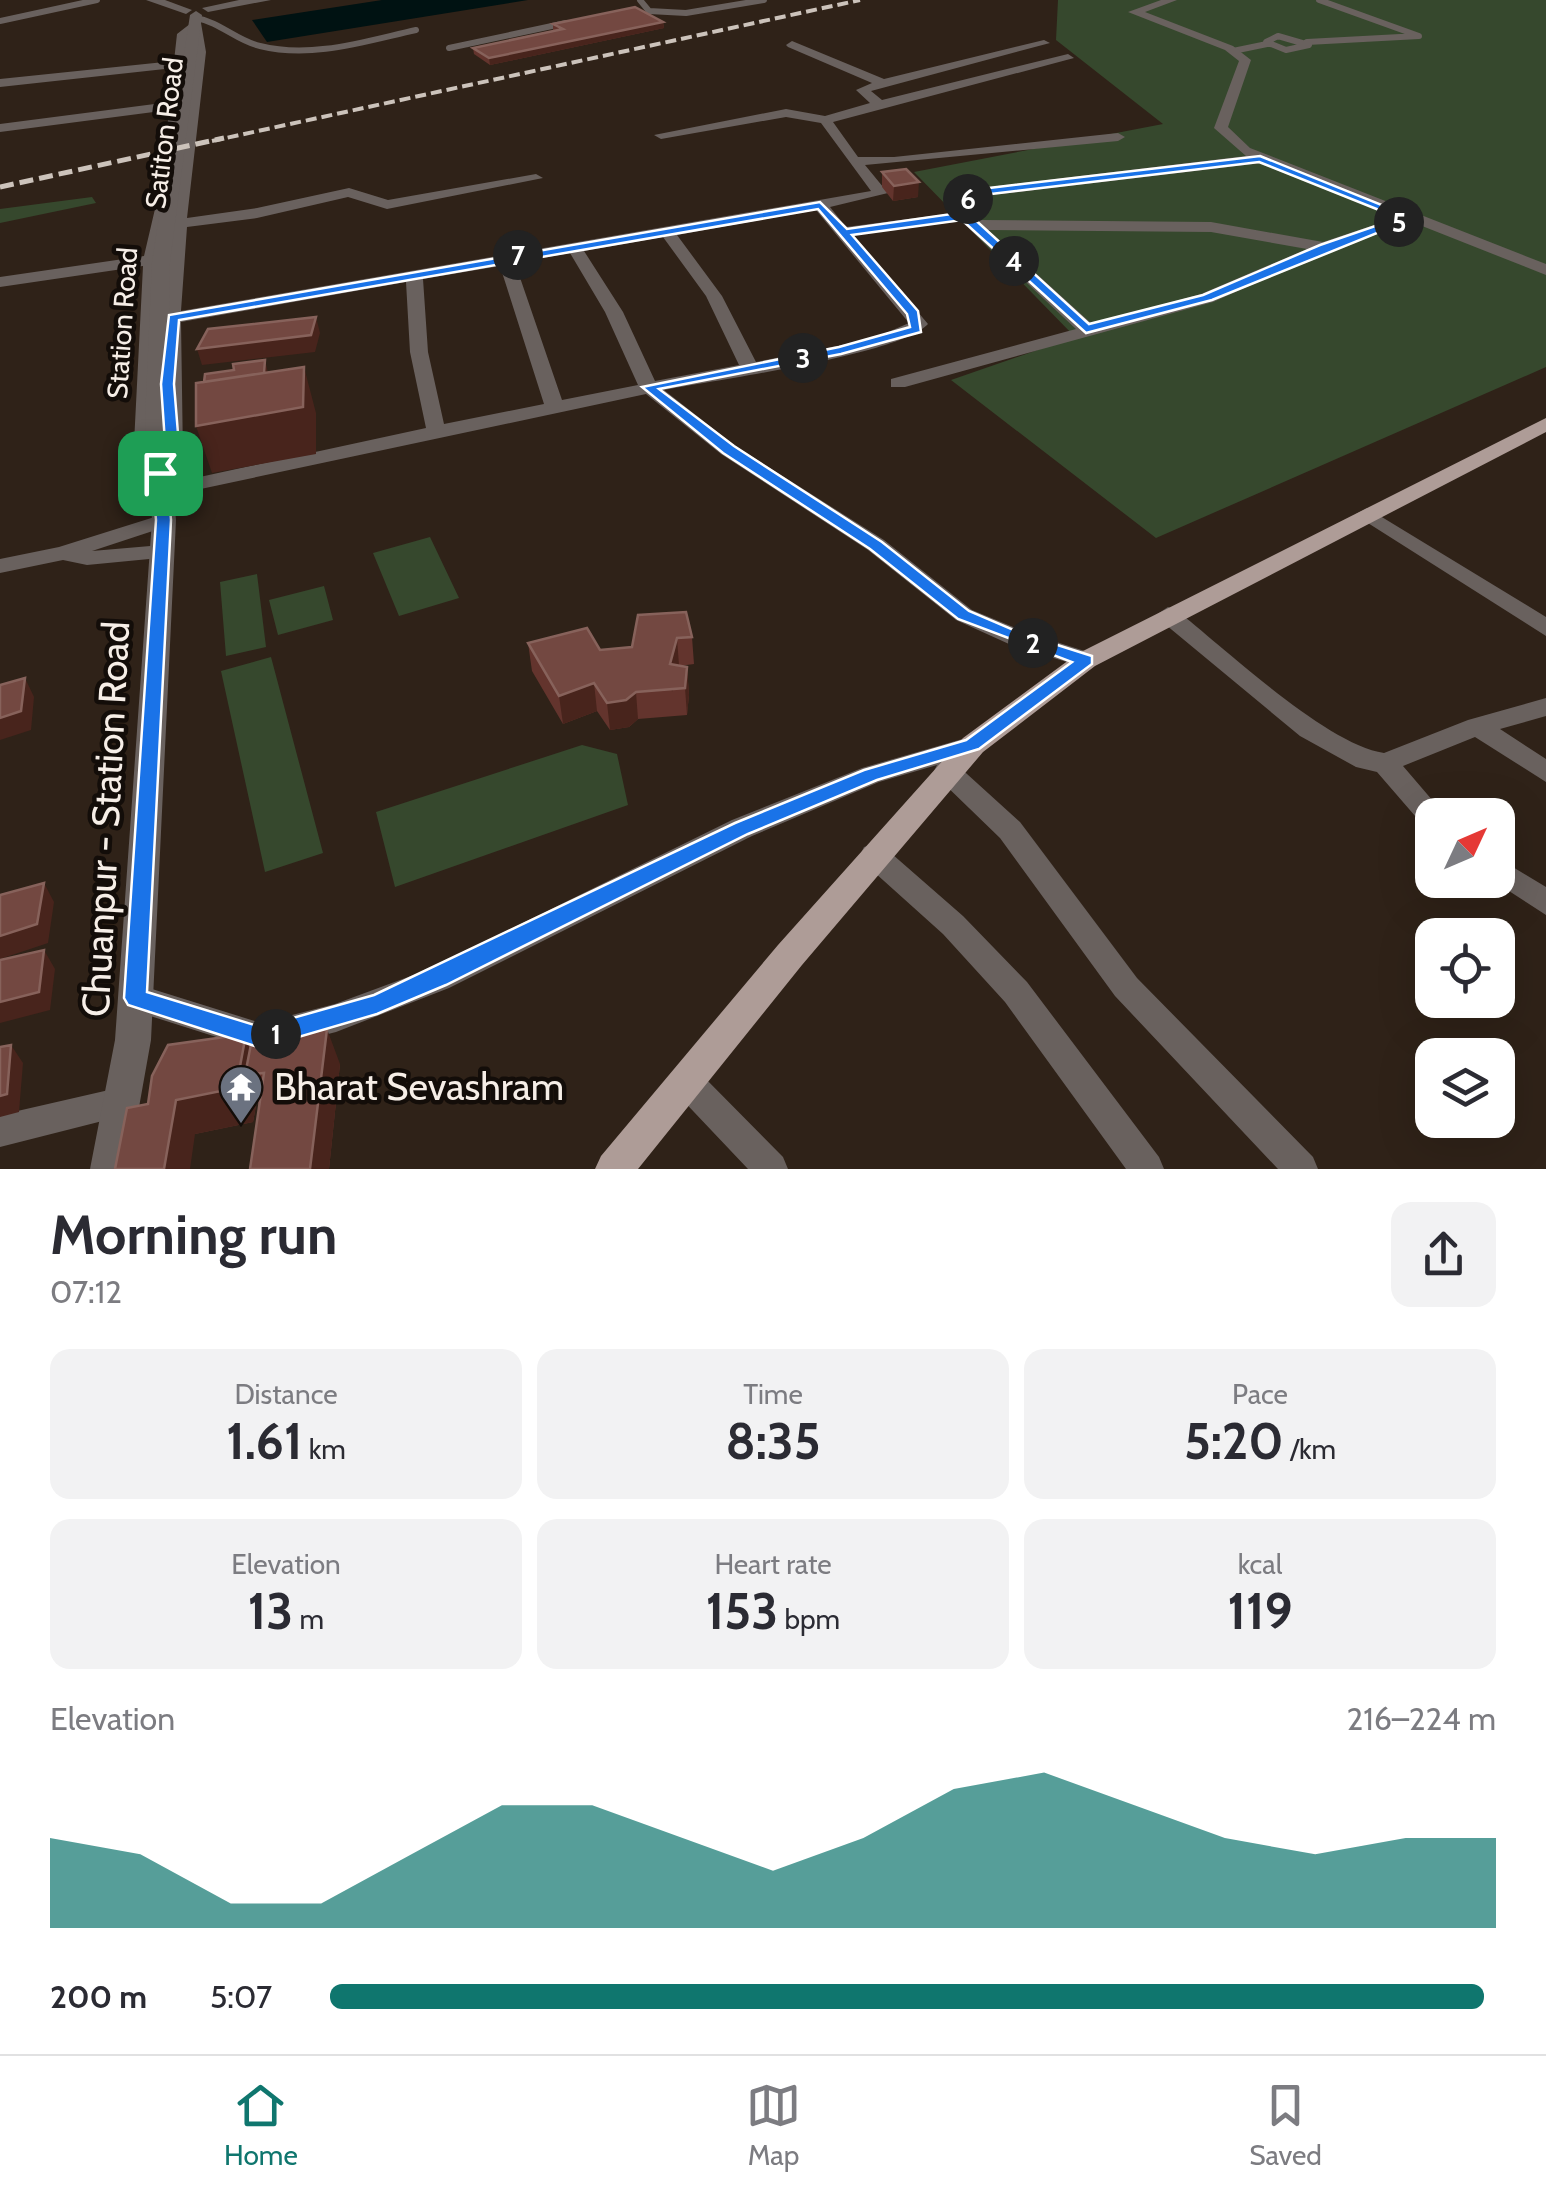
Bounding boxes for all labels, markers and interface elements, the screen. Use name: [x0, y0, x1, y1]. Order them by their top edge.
street label: Satiton Road: [138, 55, 190, 211]
pin: 6: [943, 174, 993, 224]
text: 6: [960, 182, 976, 216]
pin: 5: [1374, 197, 1424, 247]
text: 5: [1391, 205, 1407, 239]
pin: 7: [493, 230, 543, 280]
pin: 4: [989, 236, 1039, 286]
text: 7: [511, 238, 525, 272]
text: 4: [1005, 244, 1023, 278]
street label: Station Road: [100, 246, 144, 400]
pin: 3: [778, 333, 828, 383]
text: 3: [795, 341, 811, 375]
pin: [118, 431, 203, 516]
icon: arrive: [133, 446, 188, 501]
pin: 2: [1008, 618, 1058, 668]
street label: Chuanpur - Station Road: [72, 620, 139, 1018]
text: 2: [1026, 626, 1040, 660]
north arrow: [1415, 798, 1515, 898]
map controls: [1415, 798, 1515, 1138]
button: locate: [1415, 918, 1515, 1018]
pin: 1: [251, 1009, 301, 1059]
text: 1: [271, 1017, 281, 1051]
button: layers: [1415, 1038, 1515, 1138]
place label: Bharat Sevashram: [274, 1063, 564, 1110]
temple icon: Bharat Sevashram: [218, 1064, 264, 1125]
text: Morning run: [50, 1201, 337, 1268]
button: share: [1391, 1202, 1496, 1307]
text: 07:12: [50, 1272, 122, 1311]
text: Distance: [234, 1377, 338, 1411]
text: Time: [743, 1377, 803, 1411]
text: Pace: [1232, 1377, 1288, 1411]
text: 1.61: [226, 1411, 302, 1472]
text: 8:35: [725, 1411, 821, 1472]
text: 5:20: [1184, 1411, 1284, 1472]
text: km: [302, 1432, 346, 1466]
text: /km: [1284, 1432, 1336, 1466]
text: Elevation: [231, 1547, 341, 1581]
text: Heart rate: [714, 1547, 832, 1581]
text: kcal: [1238, 1547, 1282, 1581]
text: 13: [248, 1581, 293, 1642]
text: 153: [706, 1581, 778, 1642]
text: 119: [1227, 1581, 1293, 1642]
text: m: [293, 1602, 324, 1636]
text: bpm: [778, 1602, 840, 1636]
text: Elevation: [50, 1699, 175, 1738]
text: 216–224 m: [1346, 1699, 1496, 1738]
text: 200 m: [50, 1977, 147, 2016]
text: 5:07: [210, 1977, 272, 2016]
tab: Home: [224, 2078, 298, 2172]
tab: Map: [746, 2078, 801, 2172]
tab: Saved: [1249, 2078, 1322, 2172]

